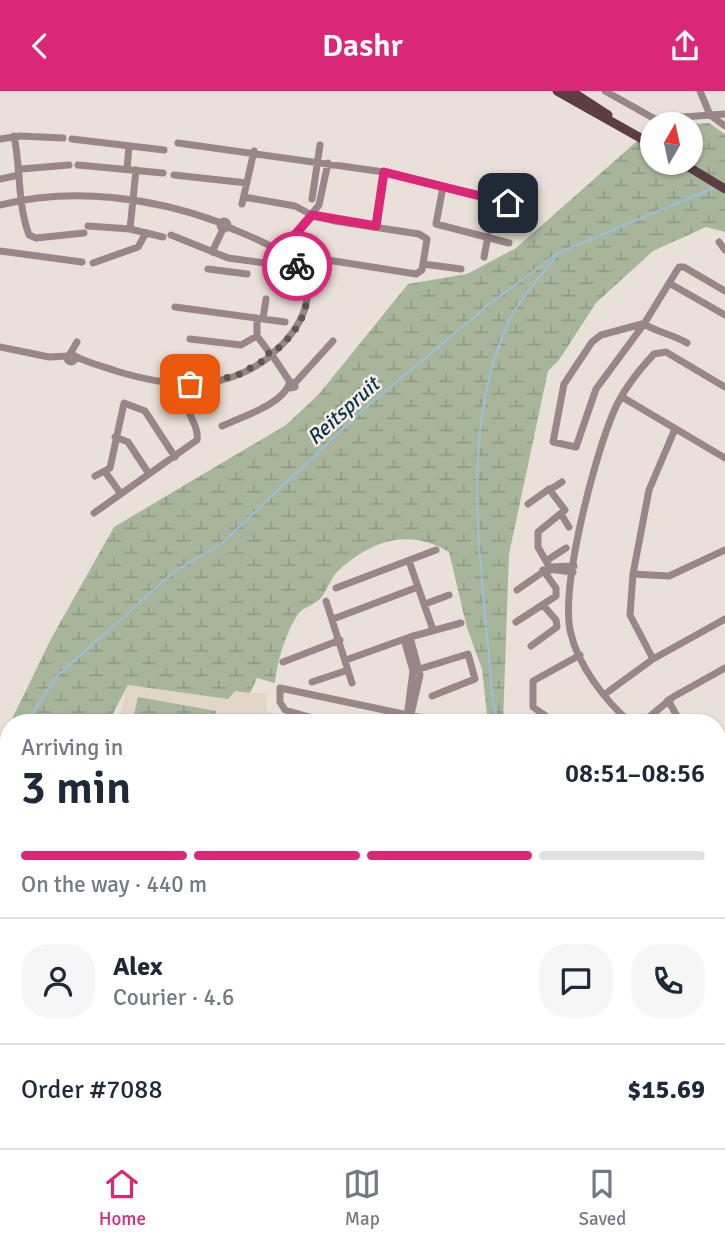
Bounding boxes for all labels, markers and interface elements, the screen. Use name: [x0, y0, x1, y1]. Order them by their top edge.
text: Dashr: [322, 26, 403, 65]
icon: back: [21, 27, 59, 65]
icon: share: [666, 27, 704, 65]
north arrow: [640, 112, 704, 175]
map controls: [640, 112, 703, 175]
pin: [478, 173, 538, 233]
icon: home: [489, 184, 527, 222]
courier: [262, 231, 332, 301]
icon: bike: [278, 247, 316, 285]
pin: [160, 354, 220, 414]
icon: bag: [171, 365, 209, 403]
water label: Reitspruit: [302, 370, 386, 450]
text: Arriving in: [21, 733, 123, 762]
text: 08:51–08:56: [565, 758, 705, 790]
text: 3 min: [21, 760, 131, 816]
text: On the way · 440 m: [21, 870, 207, 899]
button: person: [21, 944, 95, 1018]
button: chat: [539, 944, 613, 1018]
button: phone: [631, 944, 705, 1018]
text: Alex: [113, 951, 163, 983]
text: Courier · 4.6: [113, 983, 234, 1012]
text: Order #7088: [21, 1074, 162, 1106]
text: $15.69: [627, 1074, 705, 1106]
tab: Home: [99, 1165, 146, 1231]
tab: Map: [343, 1165, 381, 1231]
tab: Saved: [578, 1165, 626, 1231]

